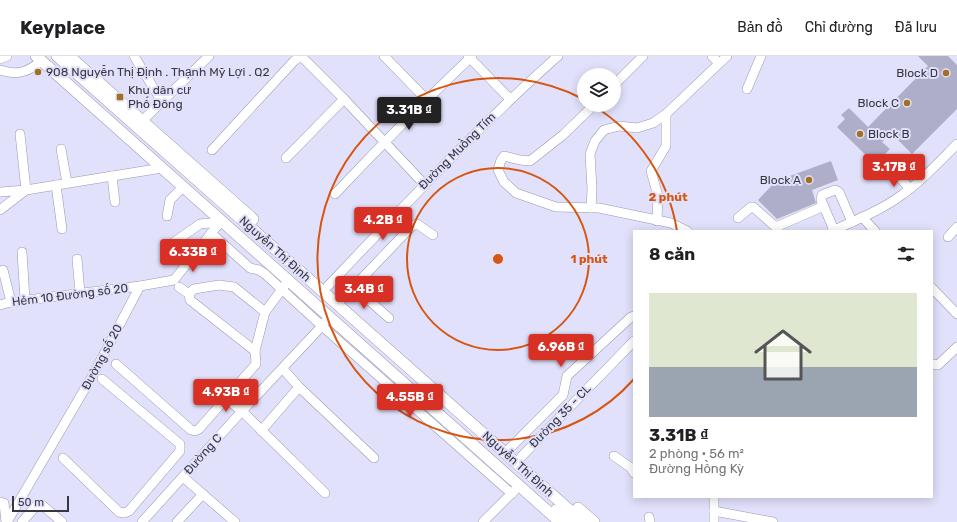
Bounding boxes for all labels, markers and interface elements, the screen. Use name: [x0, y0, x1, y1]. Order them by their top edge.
text: Keyplace: [20, 16, 105, 39]
text: Bản đồ: [737, 19, 783, 36]
text: Chỉ đường: [805, 19, 873, 36]
text: Đã lưu: [895, 19, 937, 36]
place label: 908 Nguyễn Thị Định . Thạnh Mỹ Lợi . Q2: [46, 65, 270, 79]
place label: Block D: [896, 66, 938, 80]
marker: 908 Nguyễn Thị Định . Thạnh Mỹ Lợi . Q2: [33, 67, 43, 77]
map controls: [577, 68, 621, 112]
button: layers: [577, 68, 621, 112]
marker: Block D: [941, 68, 951, 78]
place label: Khu dân cư Phố Đông: [128, 83, 191, 111]
marker: Khu dân cư Phố Đông: [115, 92, 125, 102]
place label: Block C: [858, 96, 899, 110]
pin: 3.31B ₫: [372, 97, 446, 131]
marker: Block C: [902, 98, 912, 108]
text: 3.31B ₫: [386, 102, 432, 117]
street label: Đường Muồng Tím: [415, 109, 498, 192]
place label: Block B: [868, 127, 909, 141]
marker: Block B: [855, 129, 865, 139]
pin: 3.17B ₫: [857, 154, 931, 188]
text: 3.17B ₫: [872, 159, 916, 174]
place label: Block A: [760, 173, 801, 187]
marker: Block A: [804, 175, 814, 185]
text: 2 phút: [648, 190, 688, 204]
pin: 4.2B ₫: [350, 207, 416, 241]
text: 4.2B ₫: [363, 212, 403, 227]
street label: Nguyễn Thị Định: [236, 213, 314, 285]
pin: 6.33B ₫: [156, 239, 230, 273]
icon: filters: [895, 243, 917, 265]
text: 6.33B ₫: [169, 244, 217, 259]
text: 8 căn: [649, 244, 695, 264]
centre of rings: [491, 252, 505, 266]
text: 1 phút: [570, 252, 608, 266]
pin: 3.4B ₫: [331, 276, 397, 310]
street label: Hẻm 10 Đường số 20: [11, 280, 129, 309]
text: 3.4B ₫: [344, 281, 384, 296]
icon: home: [747, 319, 819, 391]
street label: Đường số 20: [78, 322, 125, 392]
pin: 6.96B ₫: [524, 334, 598, 368]
text: 6.96B ₫: [538, 339, 584, 354]
pin: 4.93B ₫: [189, 379, 263, 413]
street label: Đường 35 - CL: [526, 381, 594, 451]
text: 4.93B ₫: [202, 384, 250, 399]
pin: 4.55B ₫: [373, 384, 447, 418]
text: 4.55B ₫: [386, 389, 434, 404]
text: 3.31B ₫: [649, 425, 709, 445]
street label: Nguyễn Thị Định: [479, 428, 557, 500]
street label: Đường C: [181, 431, 225, 477]
text: 2 phòng · 56 m²: [649, 446, 744, 461]
text: Đường Hồng Kỳ: [649, 461, 744, 476]
scale bar: [12, 494, 69, 513]
text: 50 m: [18, 496, 44, 509]

